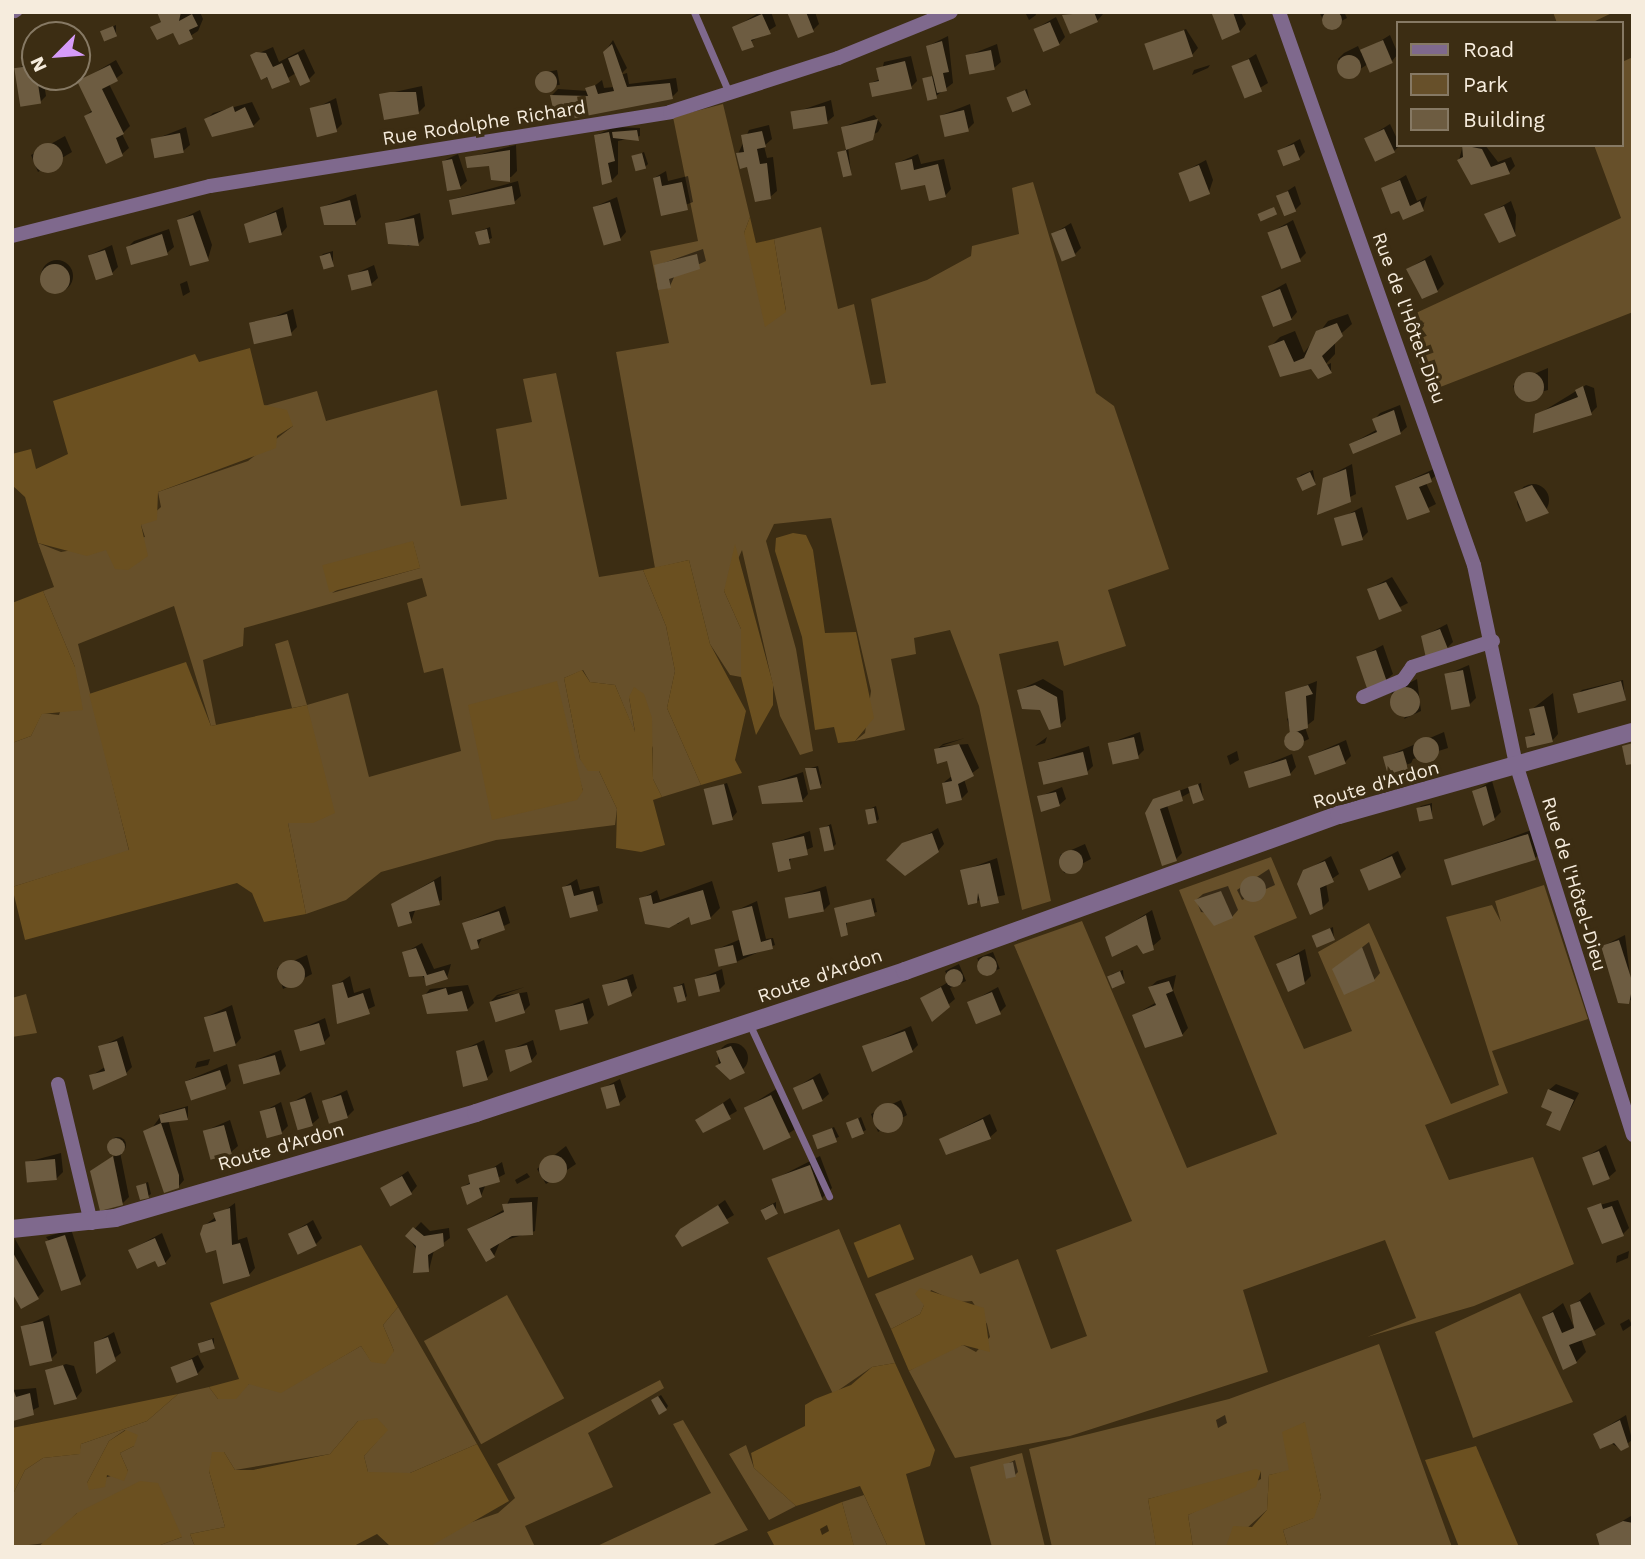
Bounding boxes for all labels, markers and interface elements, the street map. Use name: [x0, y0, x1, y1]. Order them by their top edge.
north arrow: [21, 21, 91, 91]
legend: [1396, 21, 1624, 147]
text: Road: [1463, 37, 1514, 62]
text: N: [25, 53, 52, 75]
text: Park: [1463, 72, 1508, 97]
street label: Rue Rodolphe Richard: [381, 96, 587, 150]
text: Building: [1463, 107, 1545, 132]
street label: Rue de l'Hôtel-Dieu: [1367, 229, 1451, 407]
street label: Route d'Ardon: [1310, 756, 1442, 814]
street label: Rue de l'Hôtel-Dieu: [1537, 794, 1611, 974]
street label: Route d'Ardon: [755, 944, 885, 1008]
street label: Route d'Ardon: [215, 1118, 347, 1176]

